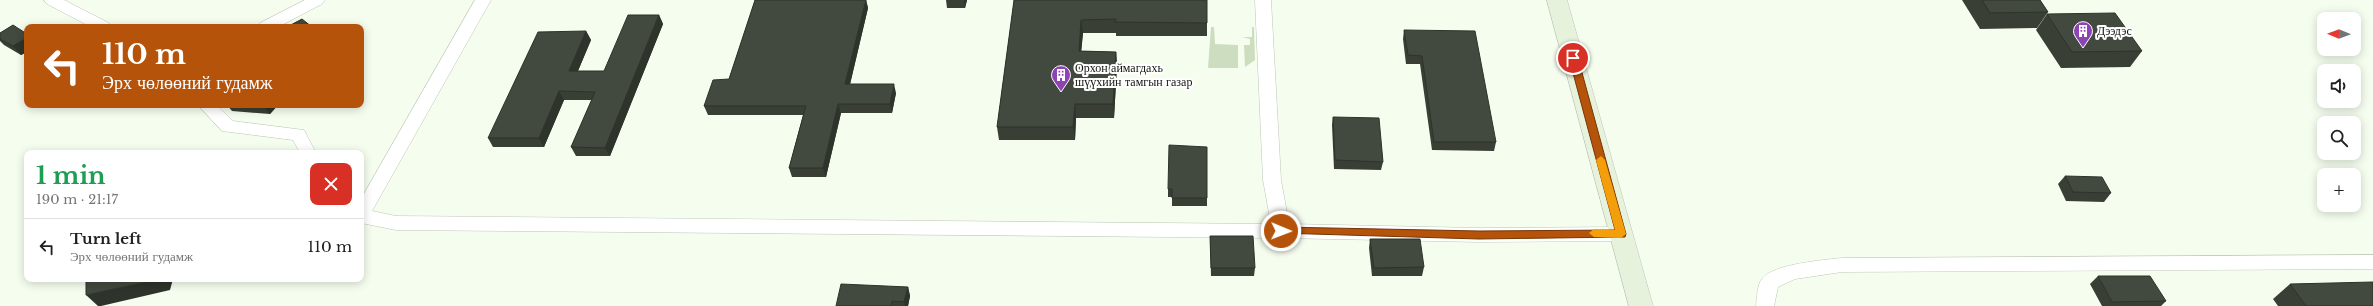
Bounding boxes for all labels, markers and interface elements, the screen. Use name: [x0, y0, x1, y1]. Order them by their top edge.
north arrow: [2317, 12, 2361, 56]
map controls: [2317, 12, 2361, 212]
building icon: Дээдэс: [2072, 20, 2094, 48]
place label: Дээдэс: [2097, 23, 2132, 38]
text: 110 m: [102, 37, 186, 72]
icon: left: [36, 40, 88, 92]
pin: [1556, 41, 1590, 75]
icon: arrive: [1562, 47, 1584, 69]
place label: Орхон аймагдахь шүүхийн тамгын газар: [1075, 60, 1192, 89]
building icon: Орхон аймагдахь шүүхийн тамгын газар: [1050, 64, 1072, 92]
button: sound: [2317, 64, 2361, 108]
text: Эрх чөлөөний гудамж: [102, 72, 272, 94]
button: search: [2317, 116, 2361, 160]
text: 1 min: [36, 161, 106, 190]
button: close: [310, 163, 352, 205]
button: +: [2317, 168, 2361, 212]
text: 190 m · 21:17: [36, 191, 118, 208]
position arrow: [1260, 210, 1302, 252]
text: Turn left: [70, 229, 141, 248]
icon: left: [36, 236, 58, 258]
text: 110 m: [308, 237, 352, 256]
text: Эрх чөлөөний гудамж: [70, 248, 193, 265]

